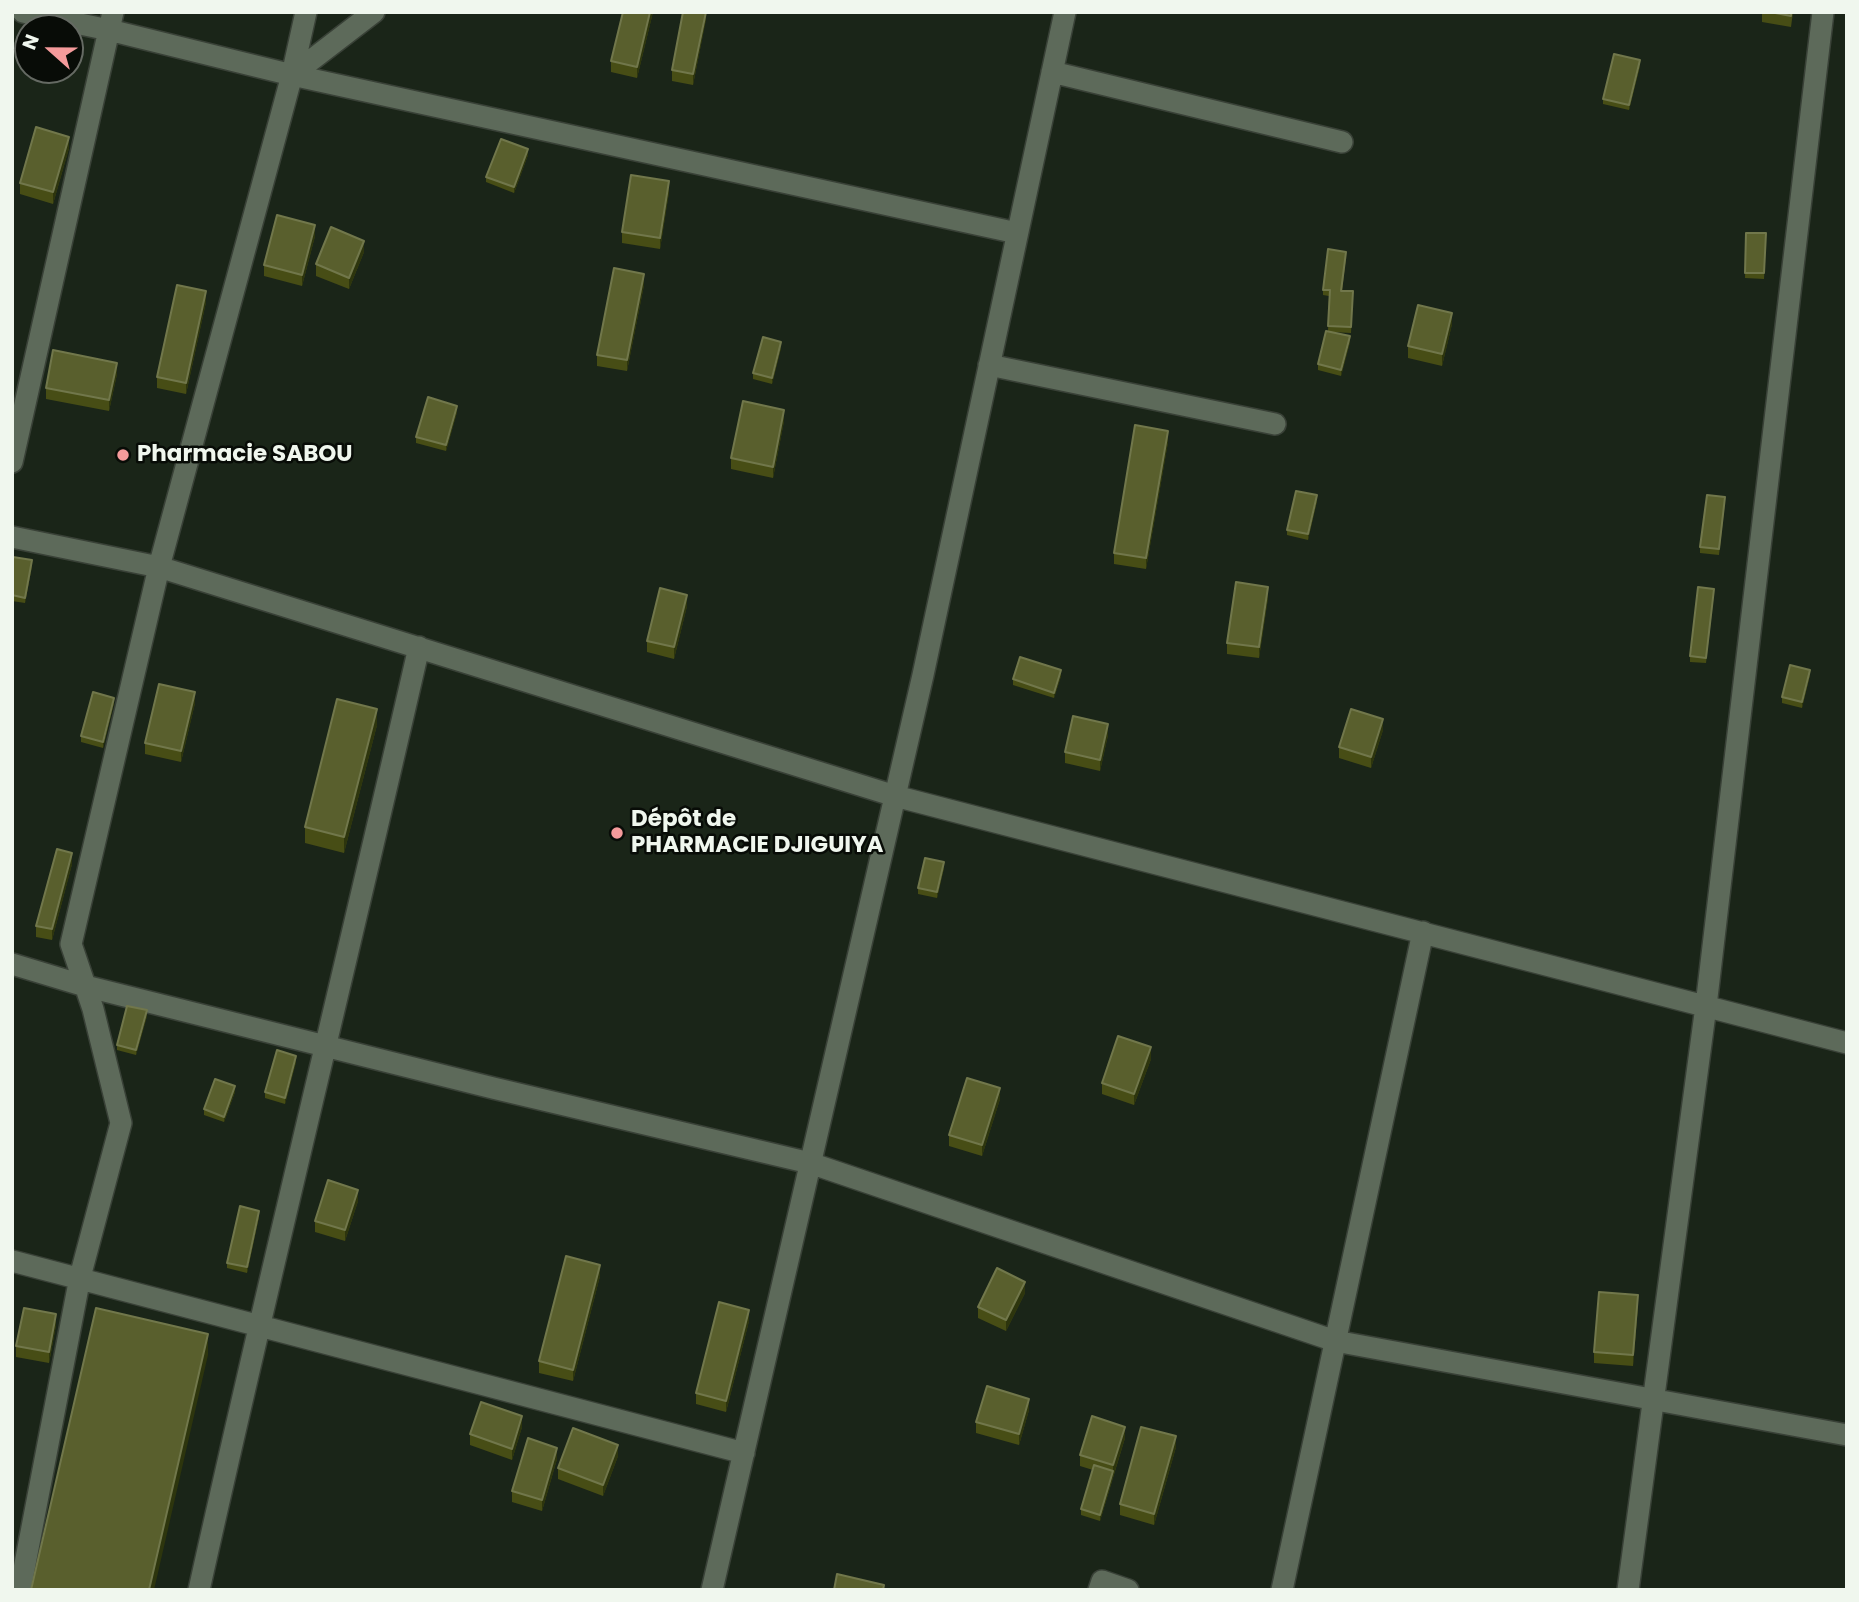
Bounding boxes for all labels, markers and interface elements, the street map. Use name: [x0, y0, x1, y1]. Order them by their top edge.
north arrow: [14, 14, 84, 84]
text: N: [16, 31, 46, 54]
place label: Pharmacie SABOU: [137, 441, 353, 469]
marker: Pharmacie SABOU: [115, 447, 131, 463]
place label: Dépôt de PHARMACIE DJIGUIYA: [631, 806, 884, 860]
marker: Dépôt de PHARMACIE DJIGUIYA: [609, 825, 625, 841]

